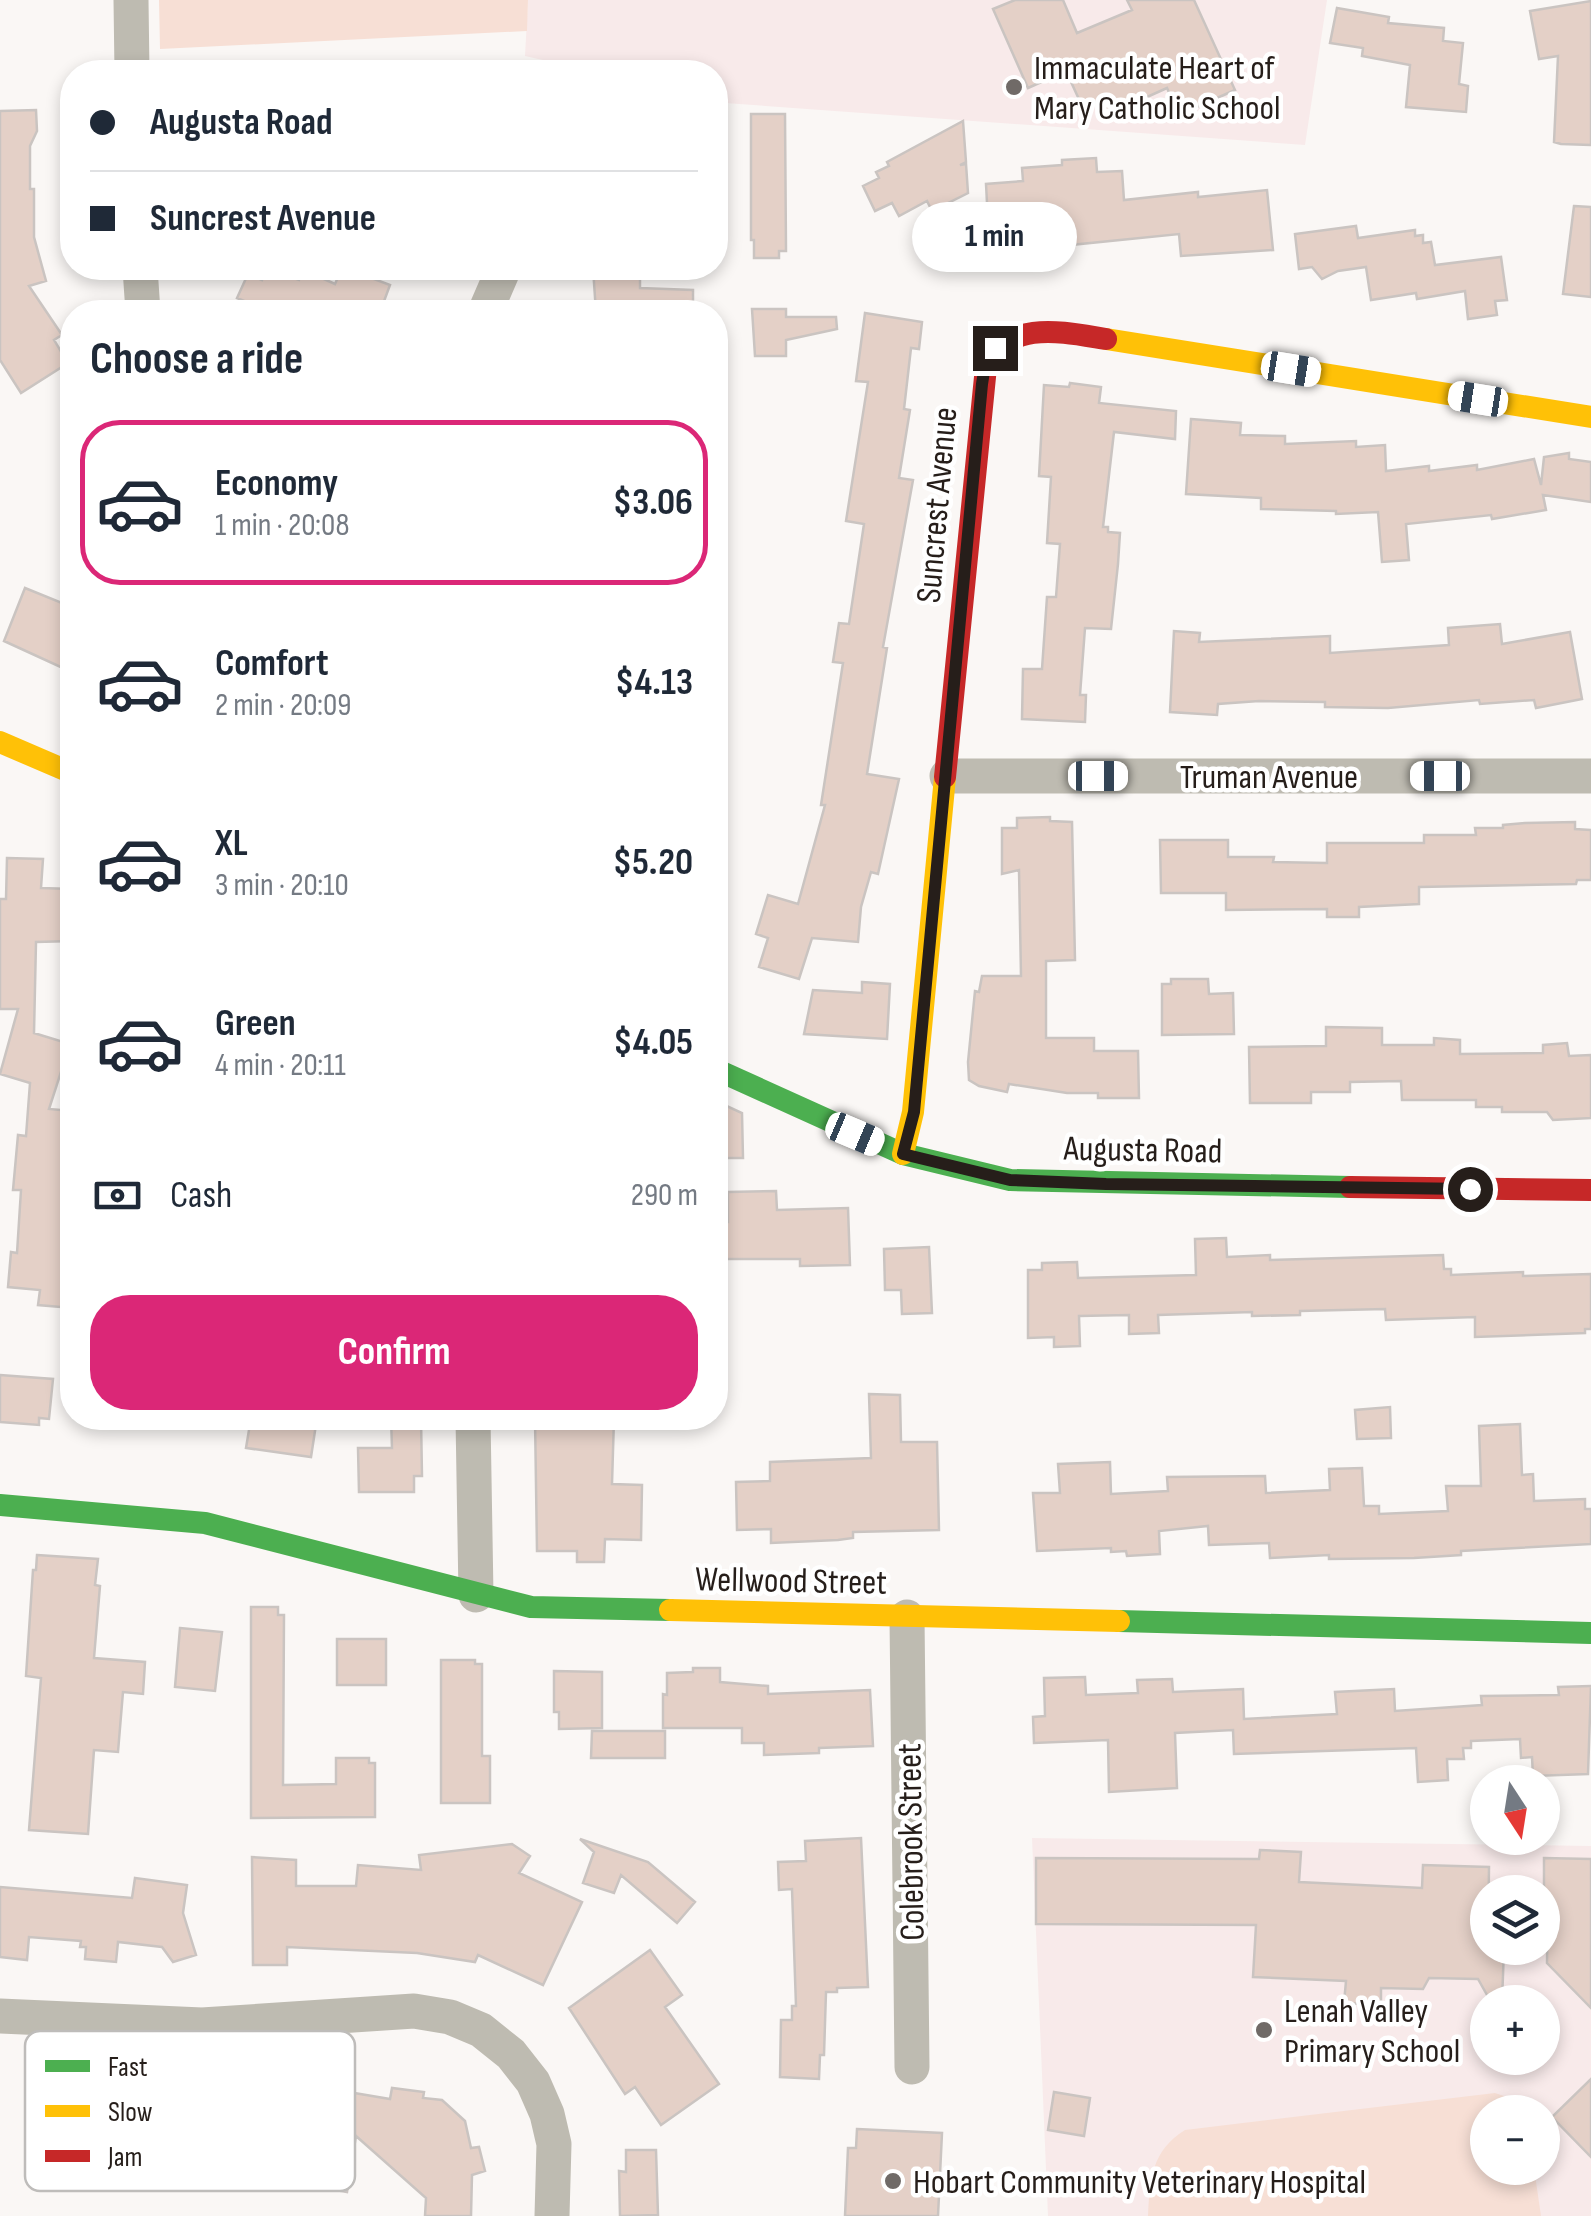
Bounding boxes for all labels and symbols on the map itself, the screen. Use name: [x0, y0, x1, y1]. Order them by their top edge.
place label: Immaculate Heart of Mary Catholic School: [1034, 47, 1281, 130]
marker: Immaculate Heart of Mary Catholic School: [1003, 76, 1025, 98]
callout: 1 min: [912, 203, 1078, 273]
route end: [973, 326, 1018, 371]
car: [1259, 349, 1323, 389]
car: [1446, 379, 1510, 419]
street label: Suncrest Avenue: [908, 405, 967, 605]
street label: Truman Avenue: [1180, 756, 1358, 799]
car: [1068, 761, 1128, 791]
car: [1410, 761, 1470, 791]
car: [822, 1108, 888, 1160]
street label: Augusta Road: [1062, 1128, 1223, 1173]
route start: [1448, 1167, 1493, 1212]
street label: Wellwood Street: [695, 1558, 887, 1605]
street label: Colebrook Street: [888, 1743, 935, 1941]
north arrow: [1470, 1765, 1560, 1855]
place label: Lenah Valley Primary School: [1284, 1990, 1460, 2073]
marker: Lenah Valley Primary School: [1253, 2019, 1275, 2041]
legend: [25, 2031, 355, 2191]
text: Fast: [108, 2051, 147, 2084]
text: Slow: [108, 2096, 153, 2129]
text: Jam: [107, 2141, 143, 2174]
place label: Hobart Community Veterinary Hospital: [913, 2161, 1366, 2204]
marker: Hobart Community Veterinary Hospital: [882, 2170, 904, 2192]

